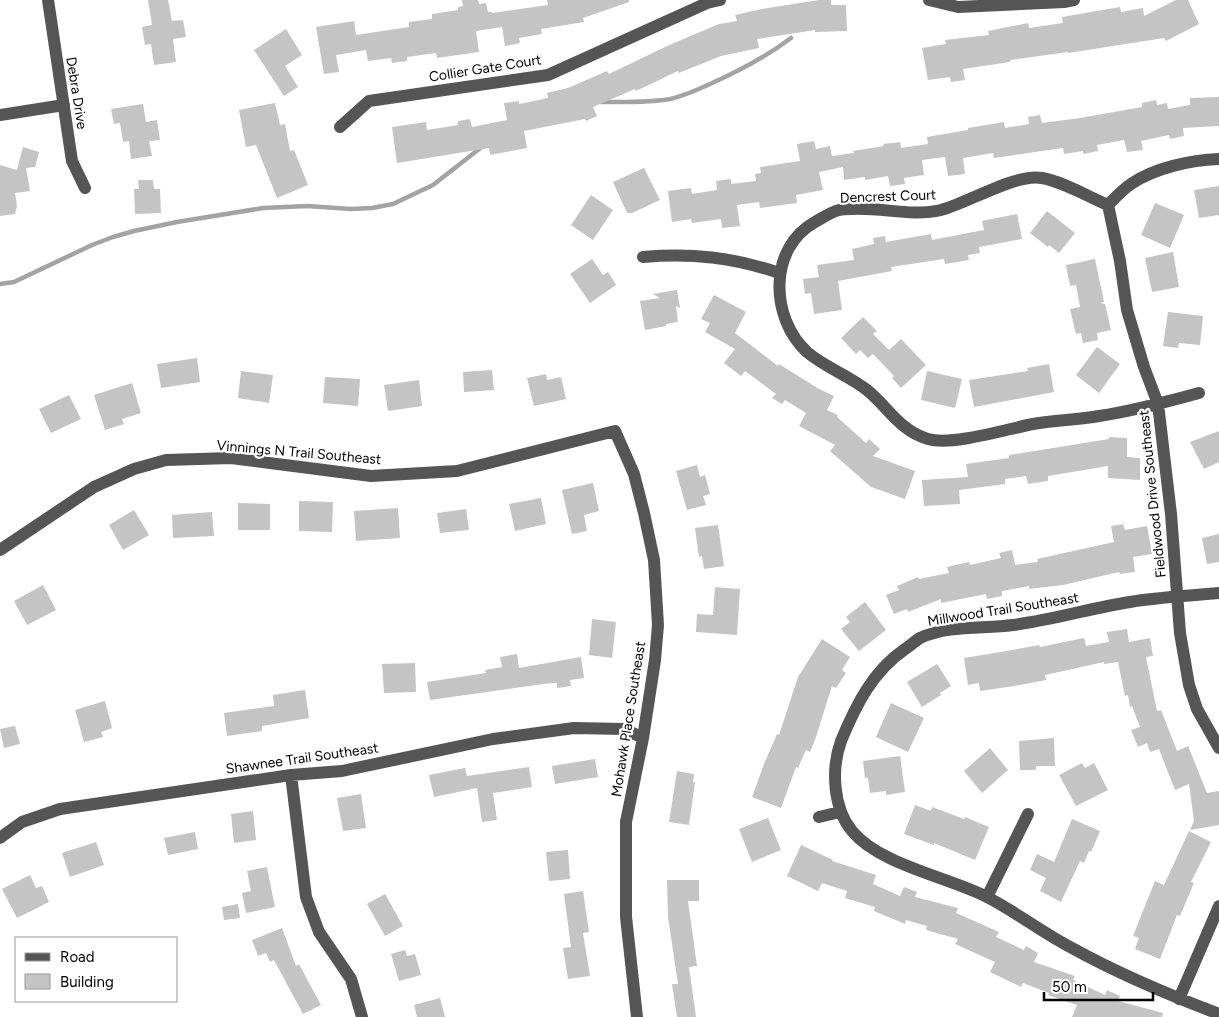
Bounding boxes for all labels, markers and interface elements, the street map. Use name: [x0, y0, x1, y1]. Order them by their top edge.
street label: Collier Gate Court: [428, 51, 543, 86]
street label: Debra Drive: [62, 56, 91, 131]
street label: Dencrest Court: [840, 186, 936, 207]
street label: Fieldwood Drive Southeast: [1135, 409, 1170, 579]
street label: Vinnings N Trail Southeast: [216, 437, 382, 468]
street label: Millwood Trail Southeast: [926, 589, 1080, 630]
street label: Mohawk Place Southeast: [608, 640, 649, 798]
street label: Shawnee Trail Southeast: [225, 739, 379, 778]
legend: [15, 937, 178, 1002]
text: Road: [60, 948, 95, 966]
scale bar: [1044, 970, 1153, 1002]
text: Building: [60, 973, 114, 991]
text: 50 m: [1052, 978, 1087, 996]

